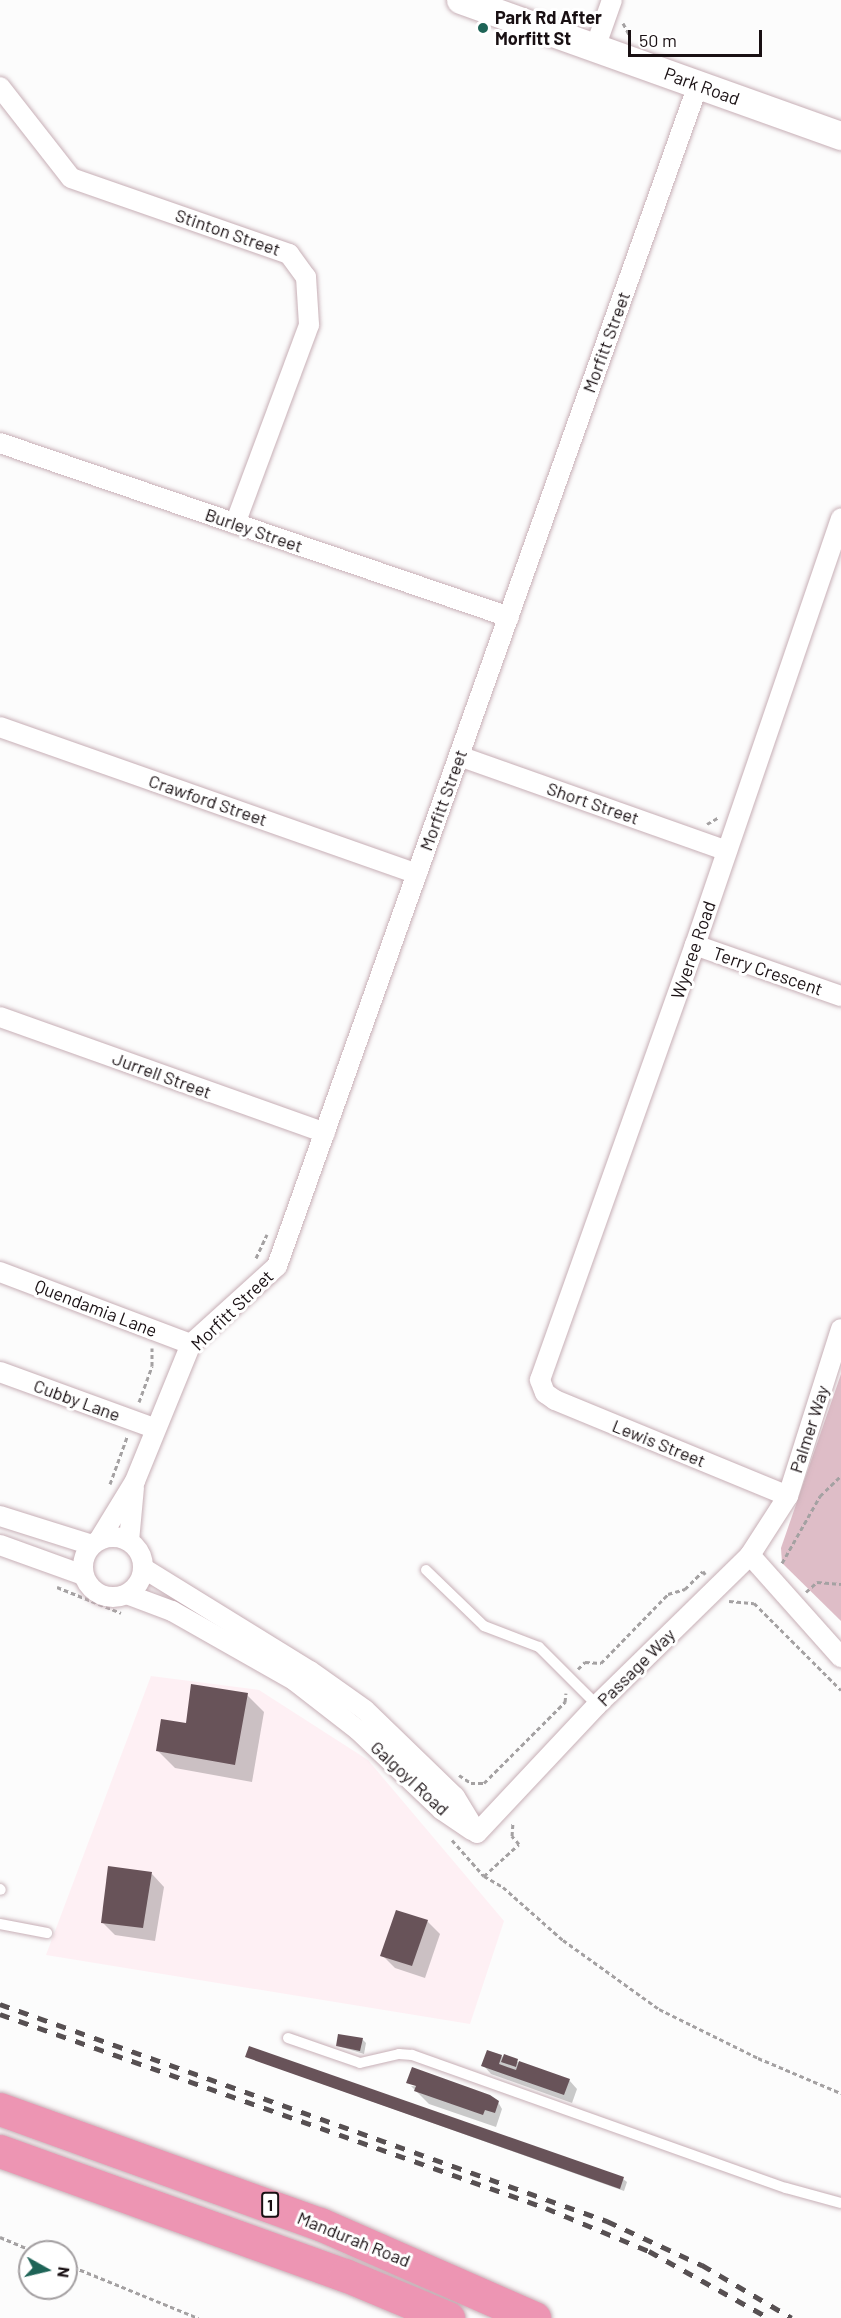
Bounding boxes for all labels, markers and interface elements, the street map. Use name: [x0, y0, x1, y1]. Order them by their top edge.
place label: Park Rd After Morfitt St: [495, 7, 602, 50]
scale bar: [631, 18, 764, 56]
marker: Park Rd After Morfitt St: [476, 21, 490, 35]
text: 50 m: [639, 29, 677, 51]
street label: Park Road: [661, 62, 743, 110]
street label: Stinton Street: [173, 204, 283, 260]
street label: Morfitt Street: [578, 288, 634, 396]
street label: Burley Street: [202, 503, 306, 557]
street label: Morfitt Street: [415, 746, 471, 854]
street label: Crawford Street: [146, 770, 270, 830]
street label: Short Street: [544, 777, 642, 829]
street label: Wyeree Road: [666, 898, 720, 1002]
street label: Terry Crescent: [710, 942, 826, 1000]
street label: Jurrell Street: [110, 1047, 214, 1103]
street label: Morfitt Street: [186, 1265, 278, 1355]
street label: Quendamia Lane: [32, 1275, 160, 1341]
street label: Cubby Lane: [31, 1374, 123, 1426]
street label: Palmer Way: [785, 1382, 833, 1476]
street label: Lewis Street: [609, 1415, 709, 1471]
street label: Passage Way: [593, 1624, 679, 1710]
street label: Galgoyl Road: [366, 1736, 454, 1820]
road number: 1: [261, 2192, 279, 2218]
street label: Mandurah Road: [294, 2207, 414, 2271]
north arrow: [18, 2240, 78, 2300]
text: N: [54, 2266, 74, 2279]

